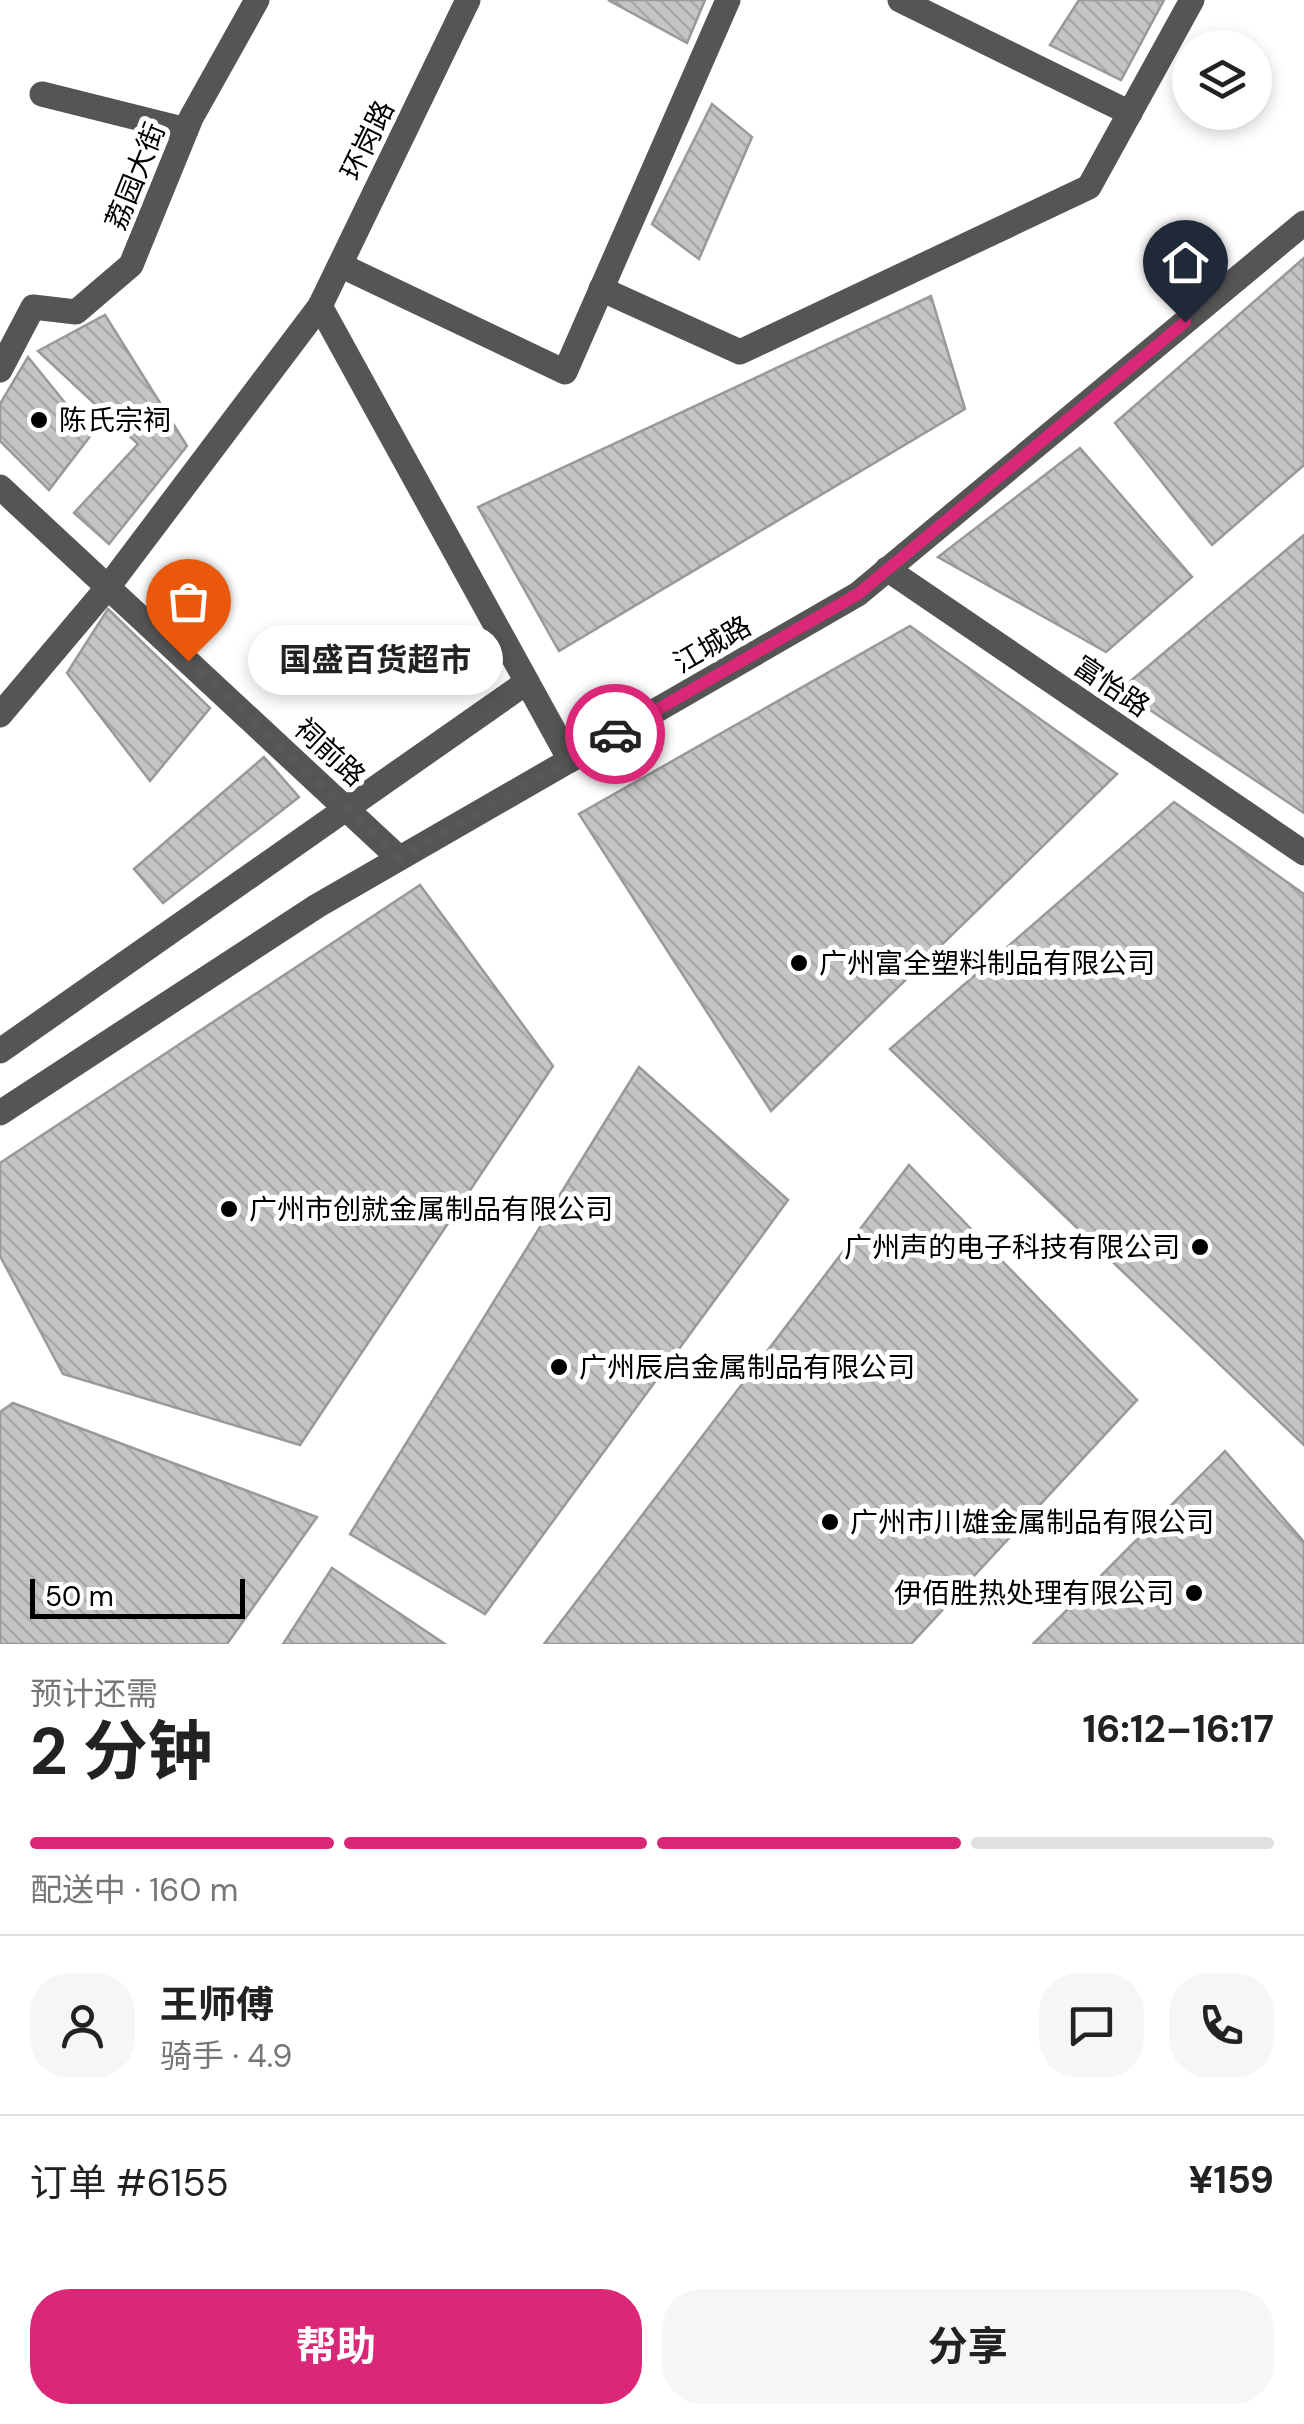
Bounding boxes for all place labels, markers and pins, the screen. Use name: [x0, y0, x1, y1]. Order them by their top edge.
pin: [1143, 220, 1228, 323]
place label: 陈氏宗祠: [59, 402, 171, 439]
marker: 陈氏宗祠: [28, 409, 50, 431]
pin: [146, 559, 231, 662]
callout: 国盛百货超市: [248, 626, 503, 696]
place label: 广州富全塑料制品有限公司: [819, 945, 1155, 982]
marker: 广州富全塑料制品有限公司: [788, 952, 810, 974]
place label: 广州市创就金属制品有限公司: [249, 1191, 613, 1228]
marker: 广州市创就金属制品有限公司: [218, 1198, 240, 1220]
place label: 广州声的电子科技有限公司: [844, 1229, 1180, 1266]
marker: 广州声的电子科技有限公司: [1189, 1236, 1211, 1258]
place label: 广州辰启金属制品有限公司: [579, 1349, 915, 1386]
marker: 广州辰启金属制品有限公司: [548, 1356, 570, 1378]
place label: 广州市川雄金属制品有限公司: [850, 1504, 1214, 1541]
marker: 广州市川雄金属制品有限公司: [819, 1511, 841, 1533]
place label: 伊佰胜热处理有限公司: [894, 1575, 1174, 1612]
marker: 伊佰胜热处理有限公司: [1183, 1582, 1205, 1604]

